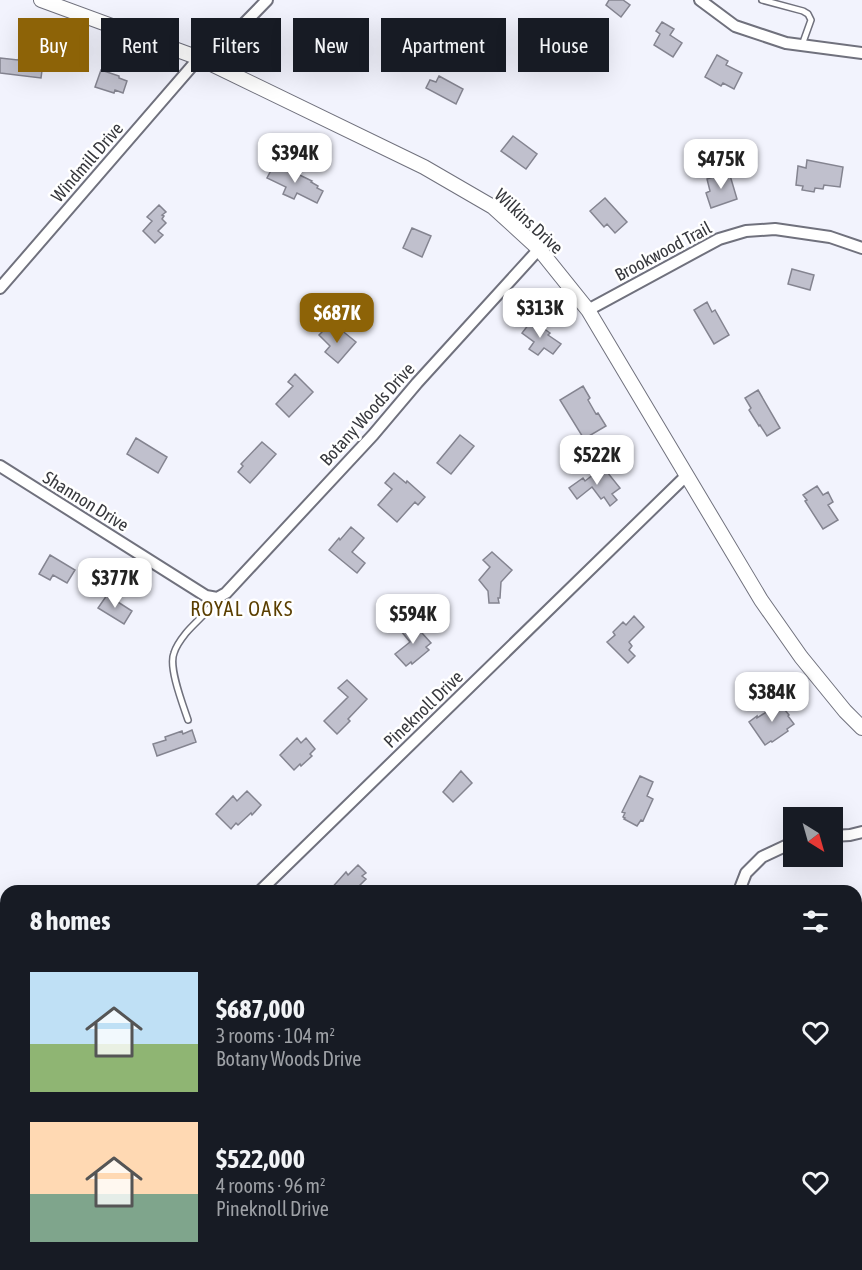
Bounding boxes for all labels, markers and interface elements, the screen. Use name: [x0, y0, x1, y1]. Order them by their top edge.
chip: Buy: [18, 18, 89, 72]
chip: Rent: [101, 18, 179, 72]
chip: Filters: [191, 18, 281, 72]
chip: New: [293, 18, 369, 72]
chip: Apartment: [381, 18, 506, 72]
chip: House: [518, 18, 609, 72]
street label: Windmill Drive: [47, 118, 127, 206]
pin: $394K: [253, 133, 337, 184]
pin: $475K: [679, 139, 763, 190]
text: $394K: [272, 141, 318, 164]
text: $475K: [698, 147, 744, 170]
street label: Wilkins Drive: [490, 184, 568, 258]
street label: Brookwood Trail: [611, 217, 715, 285]
pin: $313K: [498, 288, 582, 339]
pin: $687K: [295, 293, 379, 344]
text: $313K: [517, 296, 563, 319]
text: $687K: [314, 301, 360, 324]
street label: Botany Woods Drive: [315, 358, 419, 470]
pin: $522K: [555, 435, 639, 486]
text: $522K: [574, 443, 620, 466]
street label: Shannon Drive: [39, 466, 133, 536]
pin: $377K: [73, 558, 157, 609]
text: $377K: [92, 566, 138, 589]
pin: $594K: [371, 594, 455, 645]
district label: ROYAL OAKS: [190, 597, 294, 620]
text: $594K: [390, 602, 436, 625]
street label: Pineknoll Drive: [379, 666, 467, 752]
pin: $384K: [730, 672, 814, 723]
text: $384K: [749, 680, 795, 703]
north arrow: [783, 807, 843, 867]
map controls: [783, 807, 843, 867]
icon: filters: [799, 905, 832, 938]
text: 8 homes: [30, 906, 110, 936]
text: $687,000: [216, 994, 305, 1024]
icon: home: [78, 996, 150, 1068]
icon: heart: [799, 1016, 832, 1049]
text: 3 rooms · 104 m²: [216, 1024, 335, 1047]
text: Botany Woods Drive: [216, 1047, 361, 1070]
text: $522,000: [216, 1144, 305, 1174]
icon: home: [78, 1146, 150, 1218]
icon: heart: [799, 1166, 832, 1199]
text: 4 rooms · 96 m²: [216, 1174, 326, 1197]
text: Pineknoll Drive: [216, 1197, 329, 1220]

